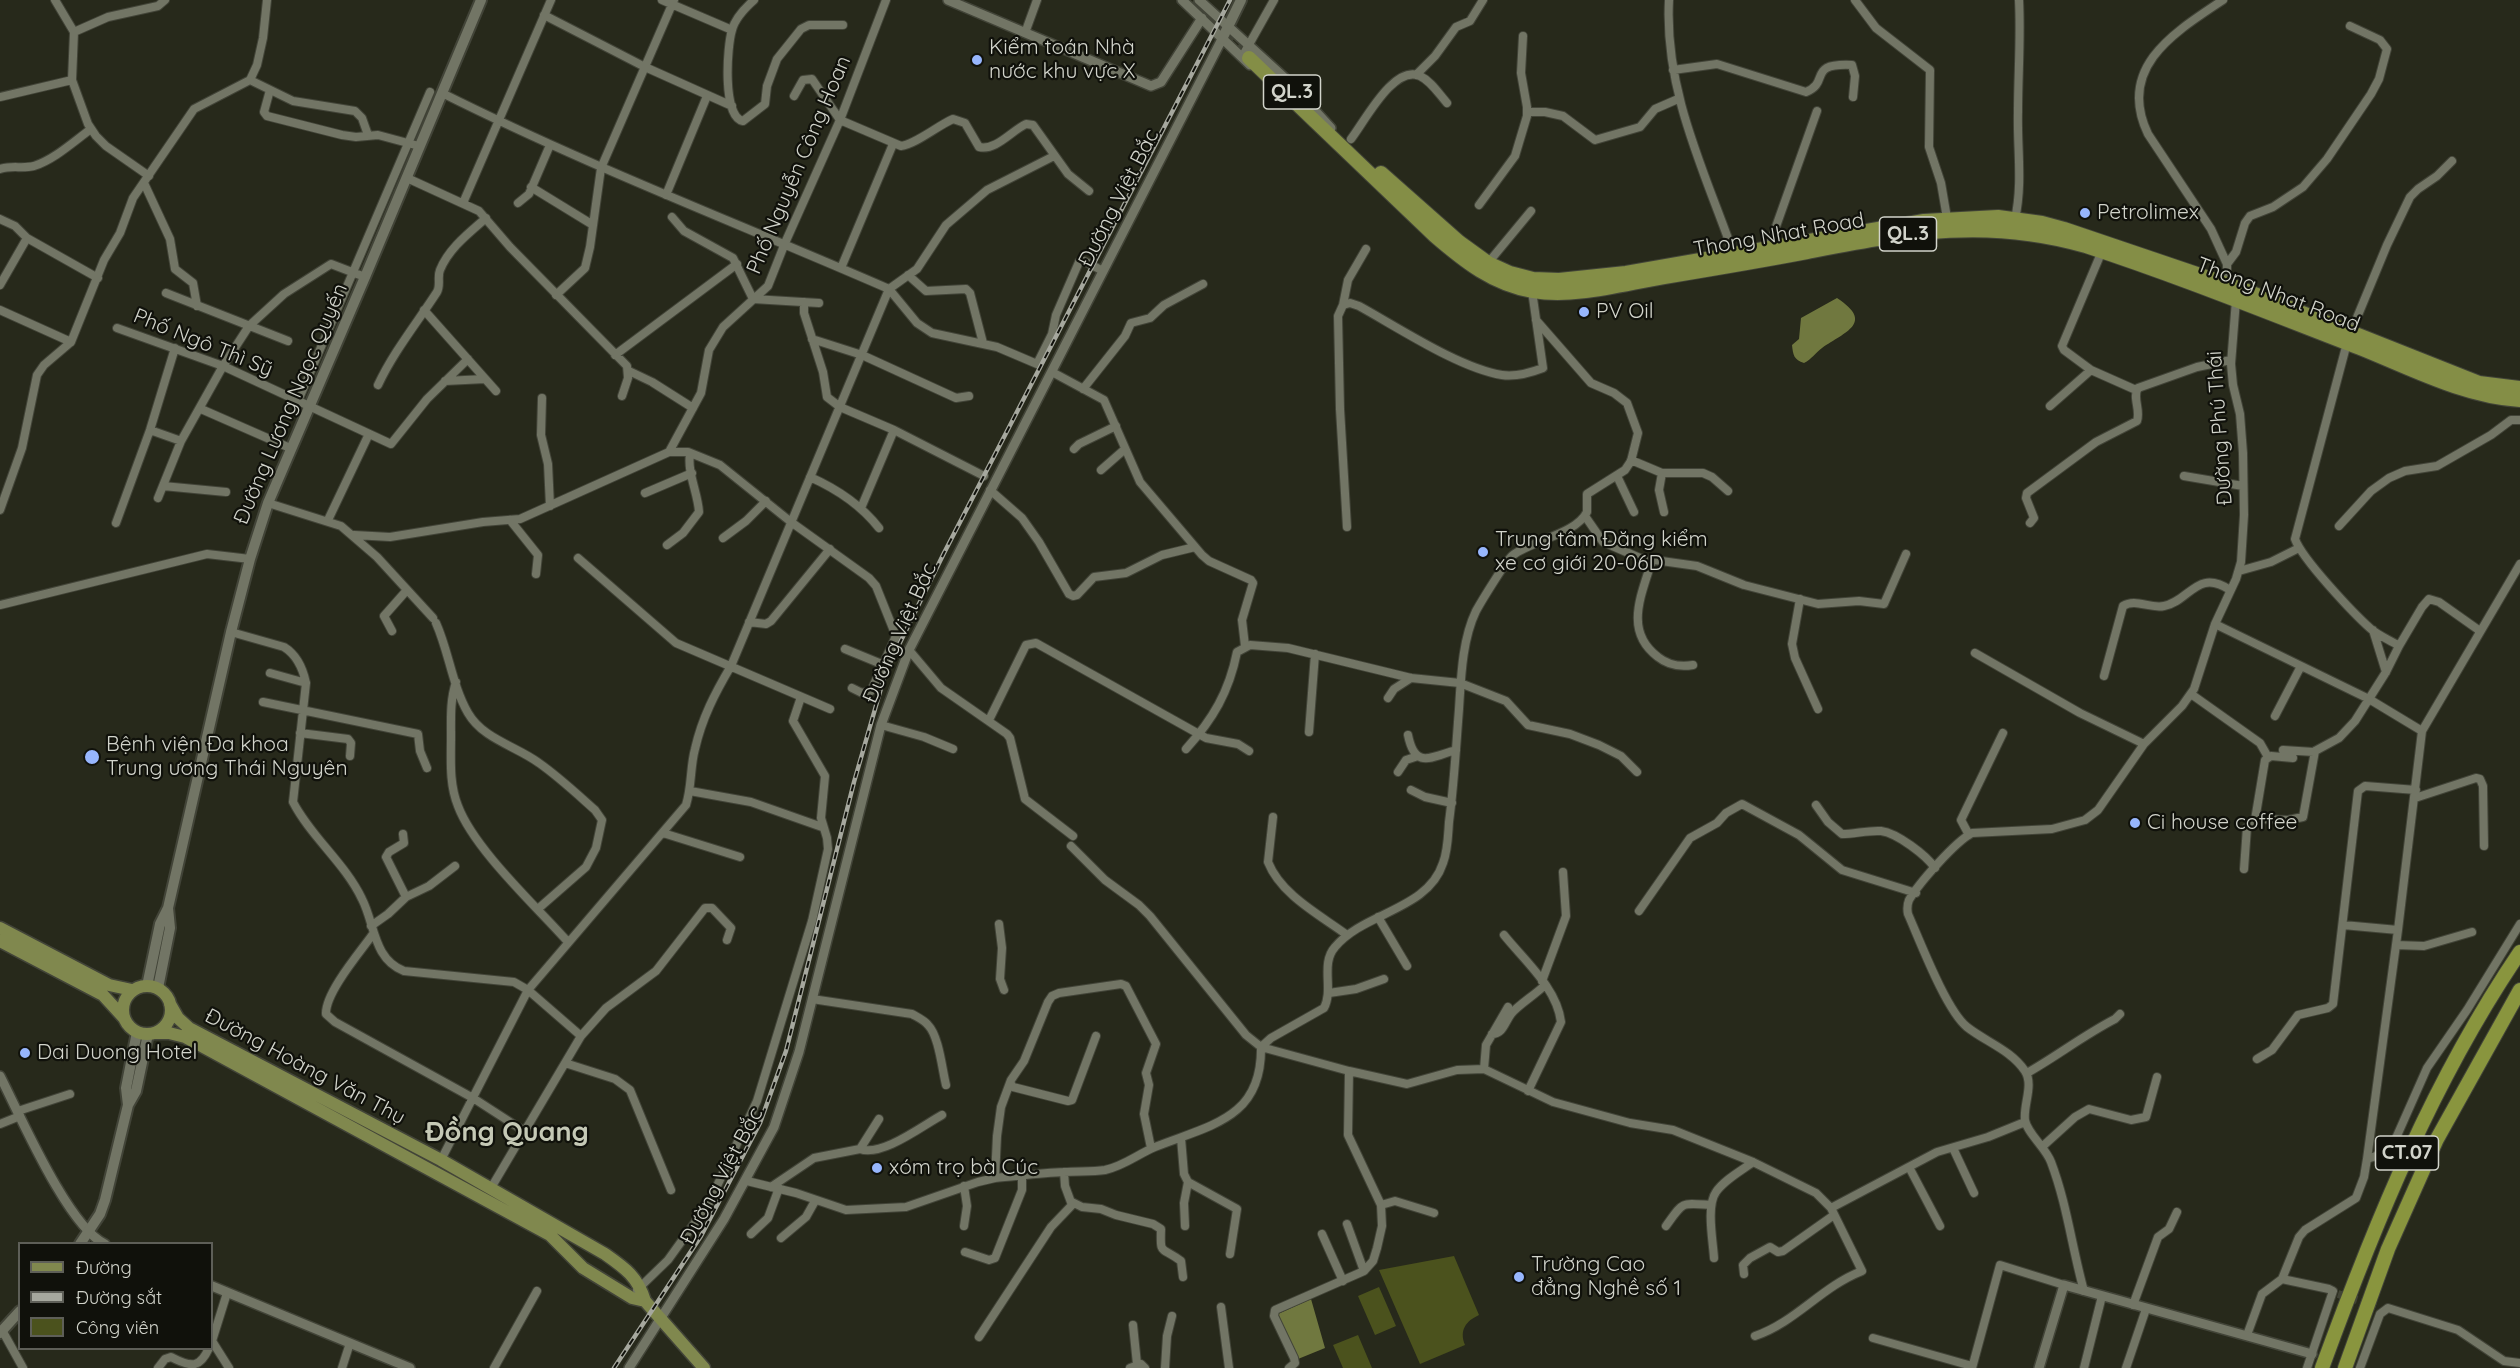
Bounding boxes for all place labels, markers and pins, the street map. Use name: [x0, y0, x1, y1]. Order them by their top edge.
place label: Kiểm toán Nhà nước khu vực X: [989, 35, 1136, 85]
marker: Kiểm toán Nhà nước khu vực X: [970, 53, 984, 67]
place label: Petrolimex: [2097, 200, 2199, 226]
marker: Petrolimex: [2078, 206, 2092, 220]
place label: PV Oil: [1596, 299, 1654, 325]
marker: PV Oil: [1577, 305, 1591, 319]
place label: Trung tâm Đăng kiểm xe cơ giới 20-06D: [1495, 527, 1708, 577]
marker: Trung tâm Đăng kiểm xe cơ giới 20-06D: [1476, 545, 1490, 559]
place label: Bệnh viện Đa khoa Trung ương Thái Nguyên: [106, 732, 348, 782]
marker: Bệnh viện Đa khoa Trung ương Thái Nguyên: [83, 748, 101, 766]
place label: Ci house coffee: [2147, 810, 2297, 836]
marker: Ci house coffee: [2128, 816, 2142, 830]
place label: Dai Duong Hotel: [37, 1040, 197, 1066]
marker: Dai Duong Hotel: [18, 1046, 32, 1060]
place label: xóm trọ bà Cúc: [889, 1155, 1038, 1181]
marker: xóm trọ bà Cúc: [870, 1161, 884, 1175]
place label: Trường Cao đẳng Nghề số 1: [1531, 1252, 1681, 1302]
marker: Trường Cao đẳng Nghề số 1: [1512, 1270, 1526, 1284]

